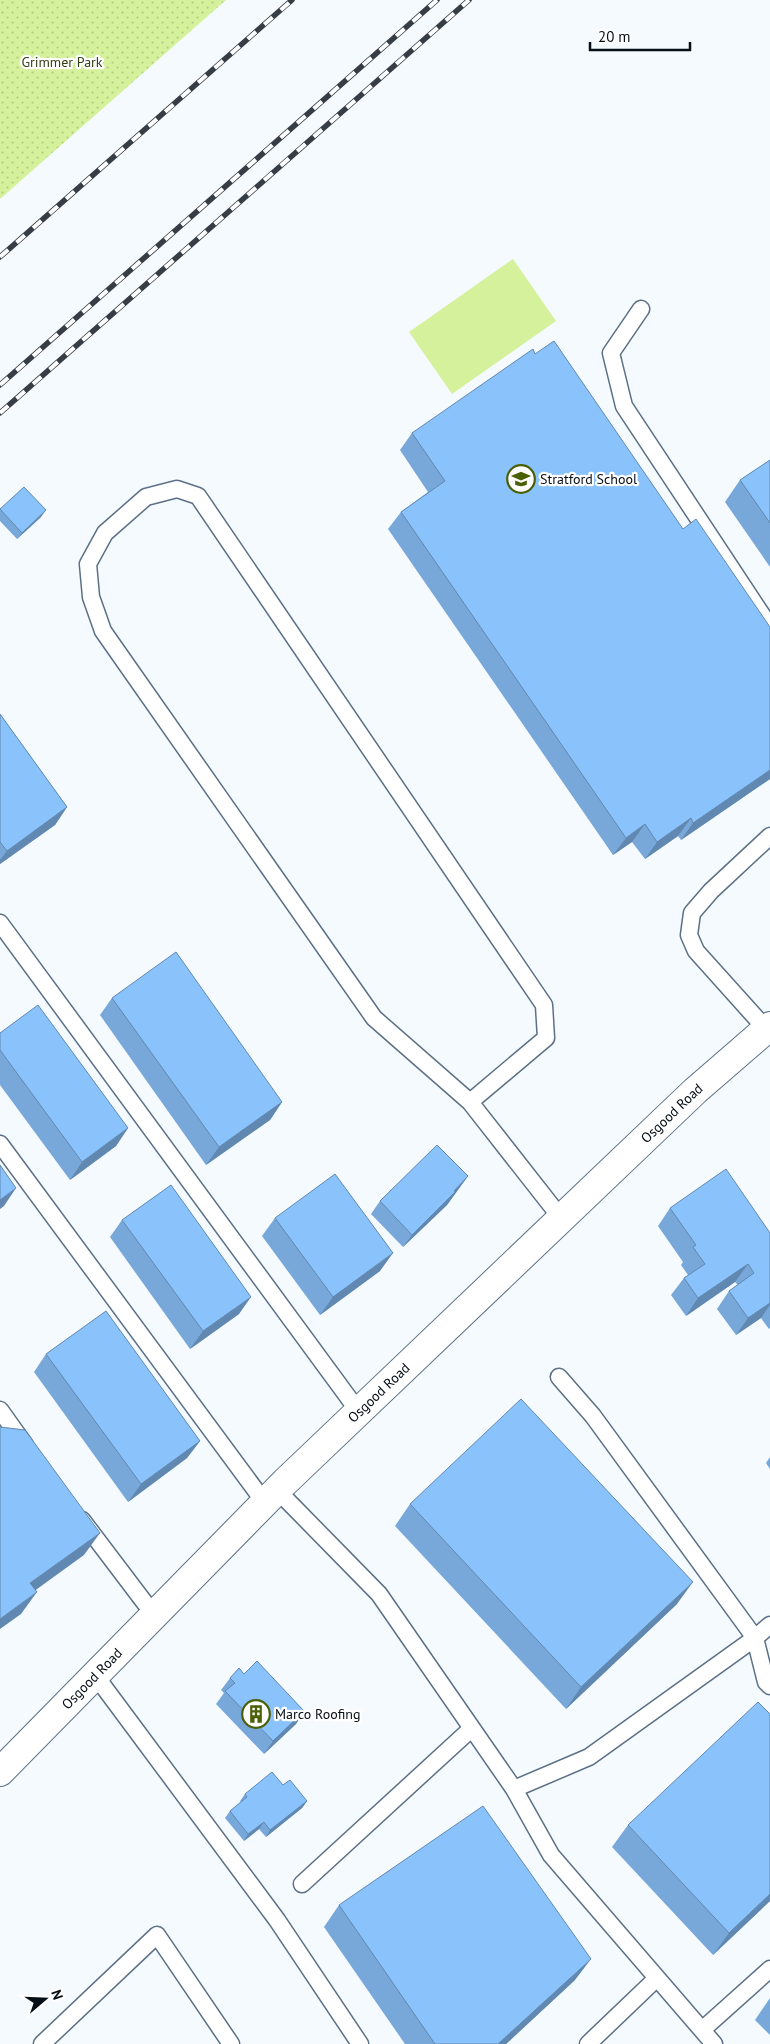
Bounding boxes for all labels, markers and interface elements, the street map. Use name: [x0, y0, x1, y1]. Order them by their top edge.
scale bar: [590, 20, 690, 52]
text: 20 m: [598, 27, 631, 46]
park label: Grimmer Park: [21, 53, 103, 71]
school or university icon: Stratford School: [506, 464, 536, 494]
place label: Stratford School: [540, 470, 637, 488]
street label: Osgood Road: [637, 1079, 706, 1147]
street label: Osgood Road: [344, 1359, 413, 1426]
street label: Osgood Road: [58, 1644, 126, 1713]
building icon: Marco Roofing: [241, 1699, 271, 1729]
place label: Marco Roofing: [275, 1705, 360, 1723]
north arrow: [20, 1974, 70, 2024]
text: N: [47, 1987, 67, 2002]

